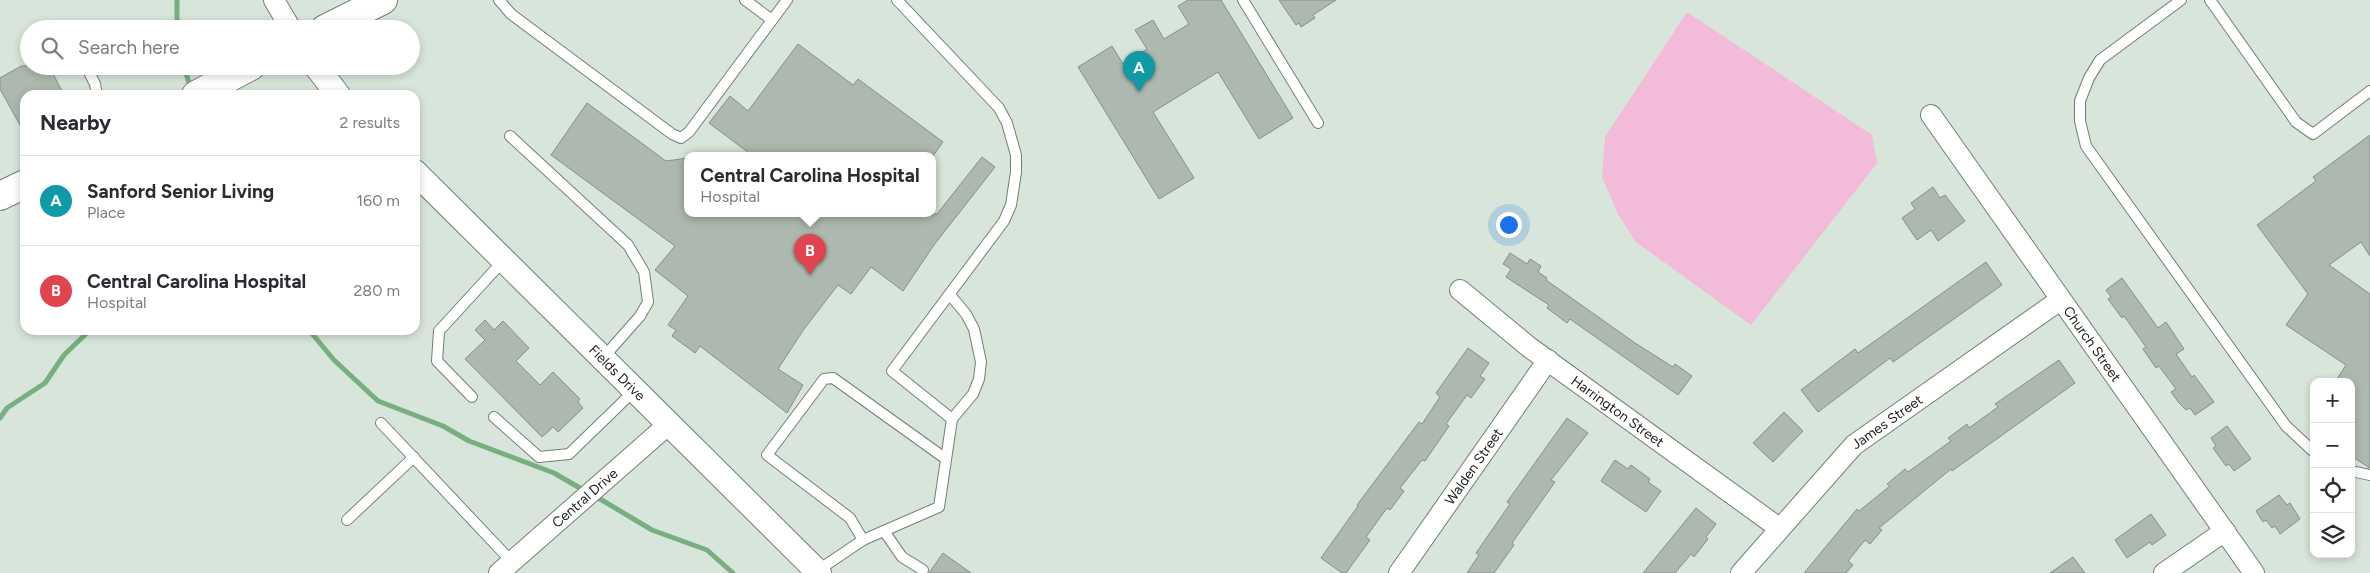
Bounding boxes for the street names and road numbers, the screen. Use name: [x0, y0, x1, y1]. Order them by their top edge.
street label: Church Street: [2060, 303, 2125, 385]
street label: Fields Drive: [586, 341, 649, 404]
street label: Harrington Street: [1568, 372, 1667, 450]
street label: James Street: [1848, 391, 1926, 453]
street label: Walden Street: [1441, 425, 1506, 508]
street label: Central Drive: [548, 464, 621, 531]

